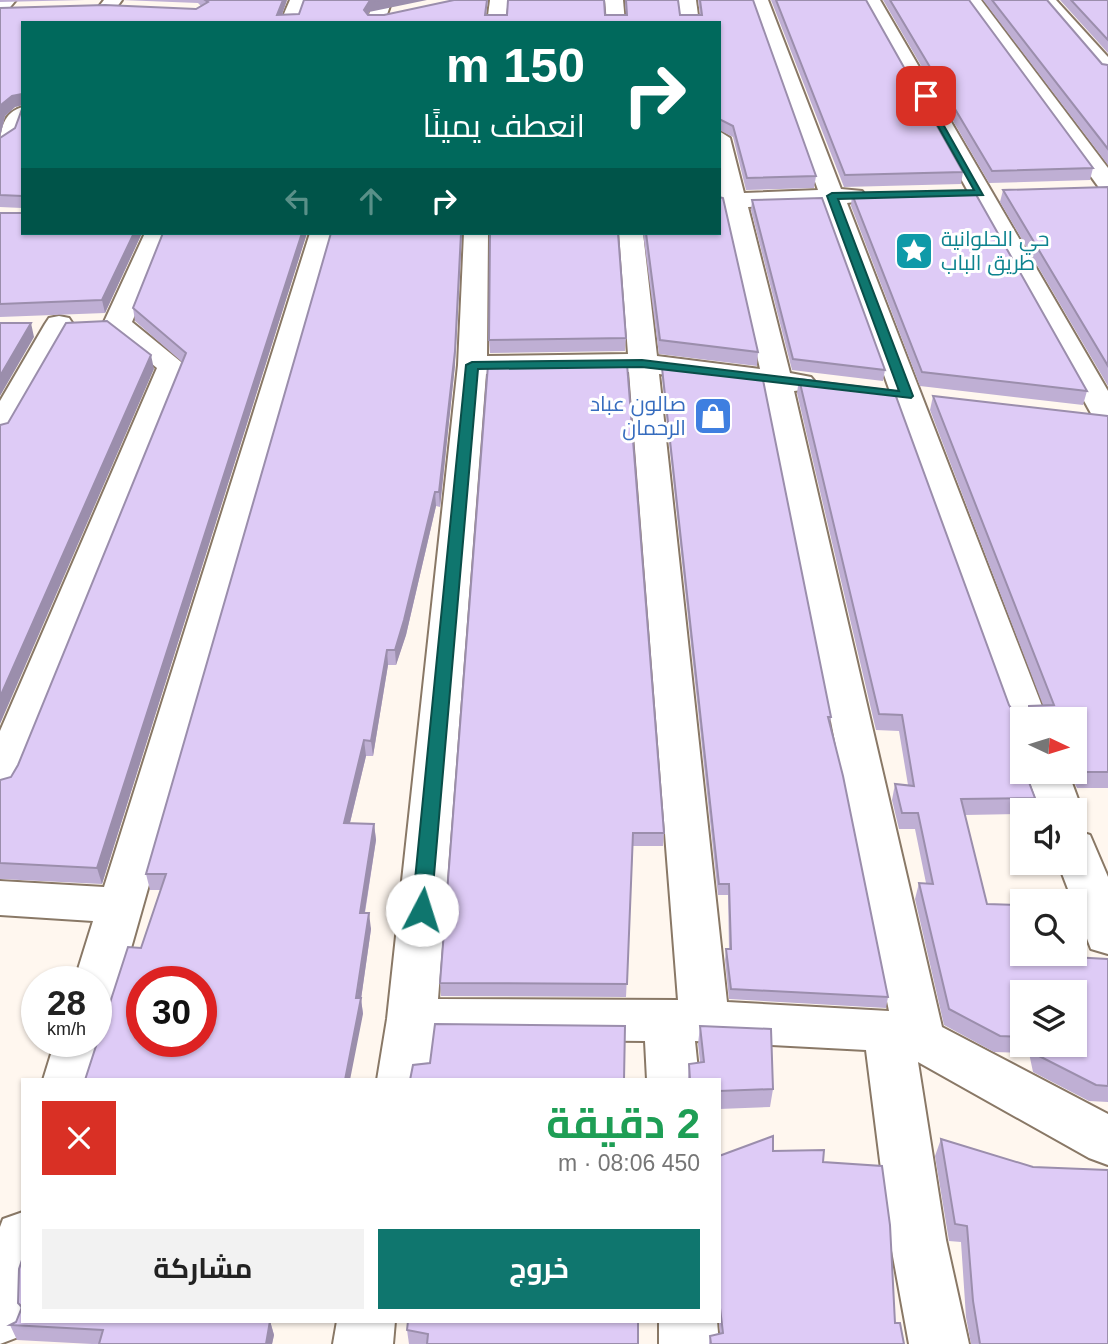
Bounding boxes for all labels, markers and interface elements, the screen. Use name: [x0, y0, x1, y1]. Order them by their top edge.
text: 150 m: [446, 38, 585, 92]
icon: right: [609, 49, 700, 140]
pin: [896, 66, 956, 126]
icon: arrive: [907, 77, 945, 115]
text: انعطف يمينًا: [422, 108, 585, 144]
icon: left: [279, 182, 317, 220]
icon: ahead: [352, 182, 390, 220]
icon: right: [425, 182, 463, 220]
place label: حي الحلوانية طريق الباب: [941, 227, 1049, 276]
place icon: حي الحلوانية طريق الباب: [893, 230, 935, 272]
place label: صالون عباد الرحمان: [590, 392, 686, 441]
shop icon: صالون عباد الرحمان: [692, 395, 734, 437]
north arrow: [1010, 707, 1087, 784]
map controls: [1010, 707, 1087, 1057]
button: sound: [1010, 798, 1087, 875]
position arrow: [385, 873, 459, 947]
button: search: [1010, 889, 1087, 966]
speed limit sign: 30: [126, 966, 217, 1057]
button: layers: [1010, 980, 1087, 1057]
text: 28: [47, 983, 86, 1022]
text: km/h: [47, 1019, 86, 1039]
text: 2 دقيقة: [546, 1100, 700, 1147]
button: close: [42, 1101, 116, 1175]
text: 450 m · 08:06: [558, 1150, 700, 1176]
button: مشاركة: [42, 1229, 364, 1309]
button: خروج: [378, 1229, 700, 1309]

